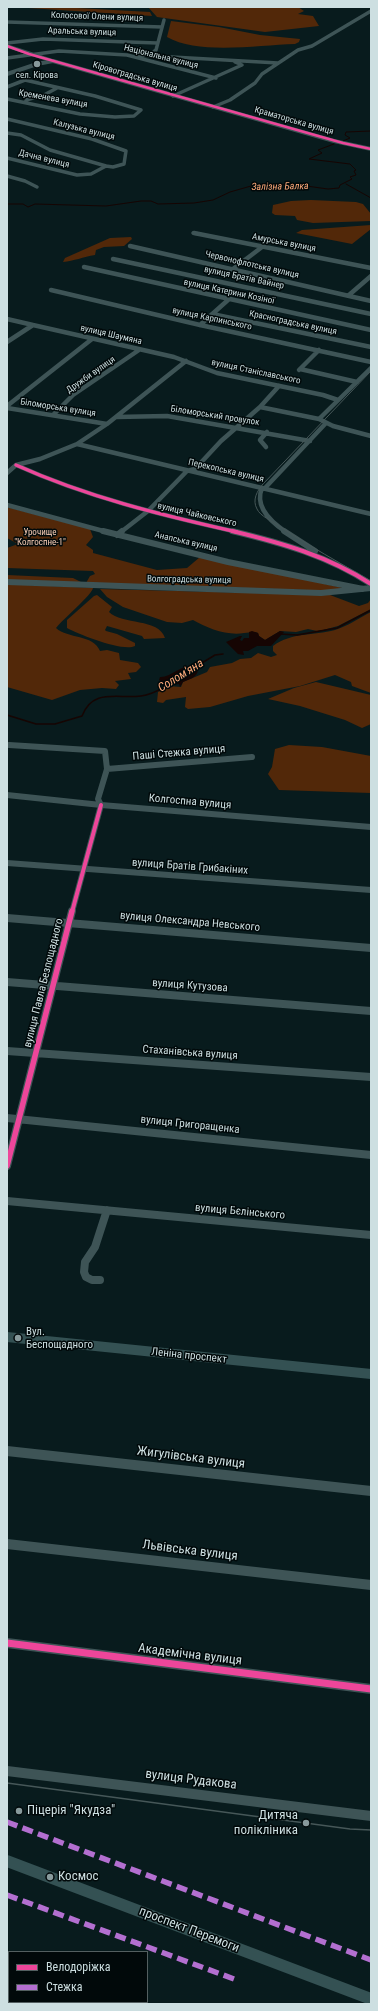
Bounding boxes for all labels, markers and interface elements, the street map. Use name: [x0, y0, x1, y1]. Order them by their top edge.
street label: Колосової Олени вулиця: [51, 10, 143, 24]
street label: Аральська вулиця: [48, 25, 116, 39]
street label: Національна вулиця: [123, 43, 199, 71]
marker: сел. Кірова: [32, 59, 42, 69]
street label: Кіровоградська вулиця: [91, 60, 179, 94]
place label: сел. Кірова: [16, 71, 58, 81]
street label: Кременева вулиця: [18, 88, 88, 110]
street label: Краматорська вулиця: [253, 105, 335, 137]
street label: Калузька вулиця: [52, 117, 116, 143]
street label: Дачна вулиця: [18, 147, 70, 171]
water label: Залізна Балка: [251, 181, 309, 193]
street label: Амурська вулиця: [251, 232, 317, 254]
street label: Червонофлотська вулиця: [204, 249, 300, 281]
street label: вулиця Братів Вайнер: [203, 264, 285, 292]
street label: вулиця Катерини Козіної: [183, 277, 275, 307]
street label: вулиця Карпинського: [171, 305, 253, 333]
street label: Красноградська вулиця: [248, 308, 338, 338]
street label: вулиця Шаумяна: [79, 323, 143, 347]
street label: Дружби вулиця: [64, 354, 118, 396]
street label: вулиця Станіславського: [210, 357, 302, 387]
street label: Біломорська вулиця: [19, 397, 97, 419]
street label: Біломорський провулок: [170, 404, 260, 428]
street label: Перекопська вулиця: [187, 457, 265, 485]
street label: вулиця Чайковського: [156, 501, 238, 529]
park label: Урочище "Колгоспне-1": [14, 528, 66, 549]
street label: Анапська вулиця: [154, 530, 218, 554]
street label: Волгоградська вулиця: [147, 574, 231, 586]
water label: Солом'яна: [156, 656, 206, 696]
street label: Паші Стежка вулиця: [132, 742, 226, 764]
street label: Колгоспна вулиця: [148, 792, 232, 812]
street label: вулиця Братів Грибакіних: [131, 856, 249, 878]
street label: вулиця Олександра Невського: [119, 909, 261, 935]
street label: вулиця Павла Безпощадного: [22, 917, 66, 1049]
street label: вулиця Кутузова: [152, 977, 228, 995]
street label: Стаханівська вулиця: [142, 1043, 238, 1063]
street label: вулиця Григоращенка: [140, 1113, 240, 1137]
street label: вулиця Бєлінського: [194, 1201, 286, 1223]
place label: Вул. Беспощадного: [26, 1325, 93, 1351]
marker: Вул. Беспощадного: [13, 1333, 23, 1343]
street label: Леніна проспект: [151, 1345, 227, 1367]
street label: Жигулівська вулиця: [136, 1444, 246, 1472]
street label: Львівська вулиця: [141, 1537, 239, 1565]
street label: Академічна вулиця: [137, 1641, 243, 1669]
street label: вулиця Рудакова: [144, 1767, 238, 1793]
place label: Піцерія "Якудза": [27, 1803, 115, 1819]
marker: Піцерія "Якудза": [14, 1806, 24, 1816]
place label: Дитяча полікліника: [234, 1808, 298, 1839]
marker: Дитяча полікліника: [301, 1818, 311, 1828]
place label: Космос: [58, 1869, 99, 1885]
marker: Космос: [45, 1872, 55, 1882]
street label: проспект Перемоги: [137, 1904, 241, 1956]
legend: [8, 1951, 148, 2003]
text: Велодоріжка: [46, 1960, 111, 1974]
text: Стежка: [46, 1980, 83, 1994]

